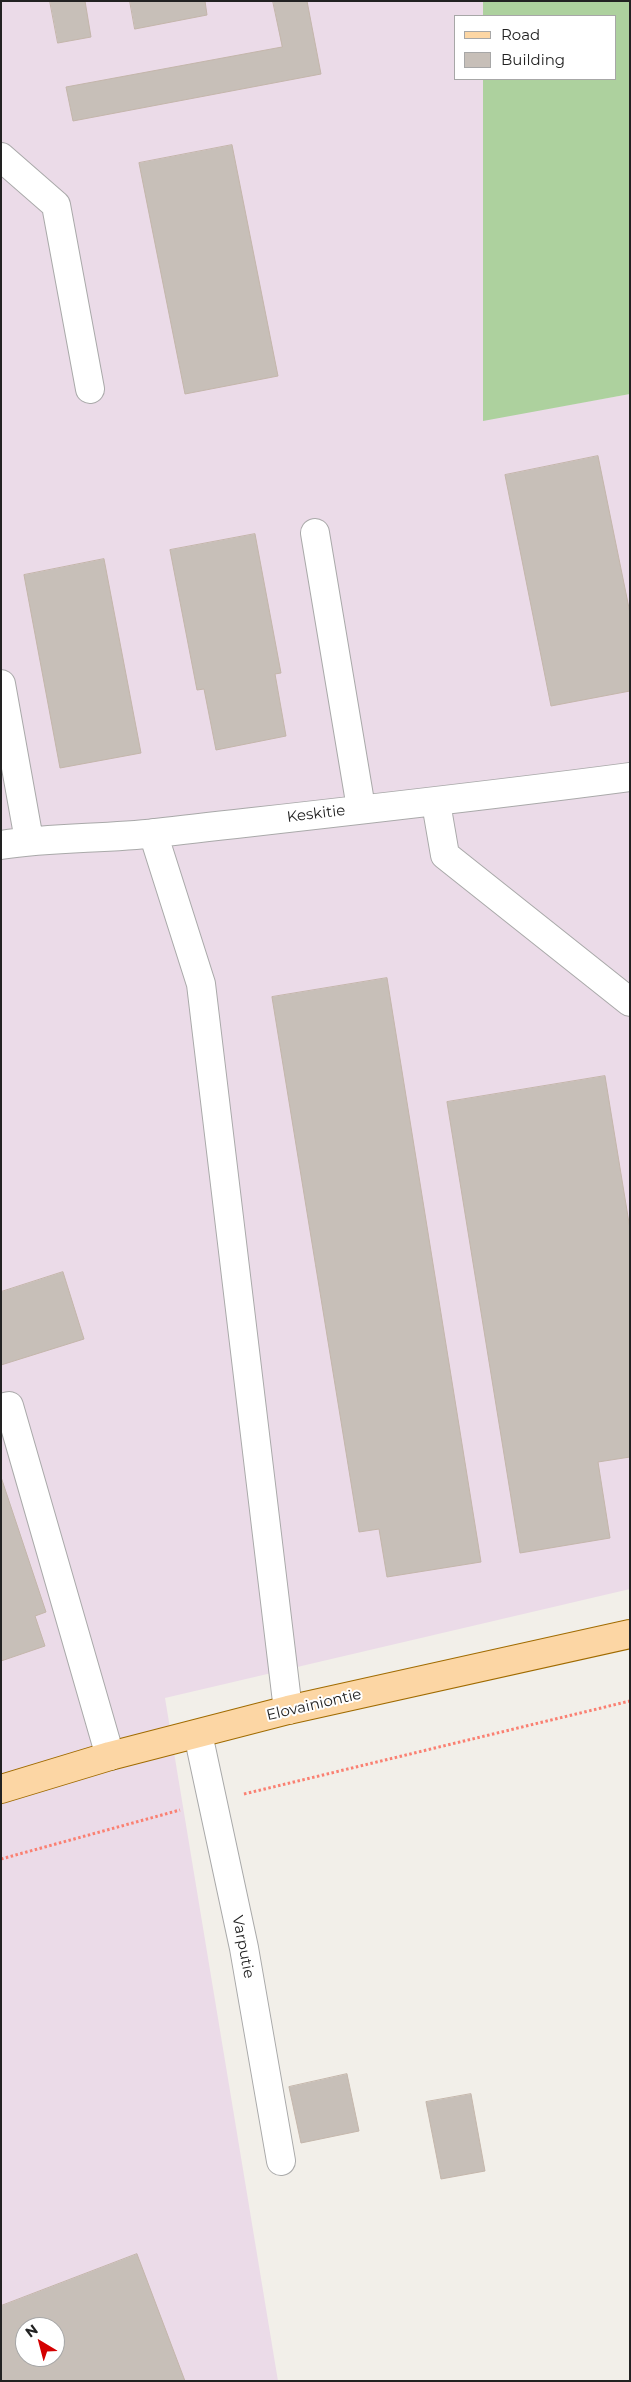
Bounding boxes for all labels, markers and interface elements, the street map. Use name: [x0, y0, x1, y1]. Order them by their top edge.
legend: [454, 15, 616, 80]
text: Road: [501, 25, 540, 44]
text: Building: [501, 50, 565, 69]
street label: Keskitie: [286, 801, 346, 827]
street label: Elovainiontie: [265, 1685, 363, 1725]
street label: Varputie: [228, 1914, 258, 1980]
north arrow: [15, 2317, 65, 2367]
text: N: [22, 2320, 42, 2341]

